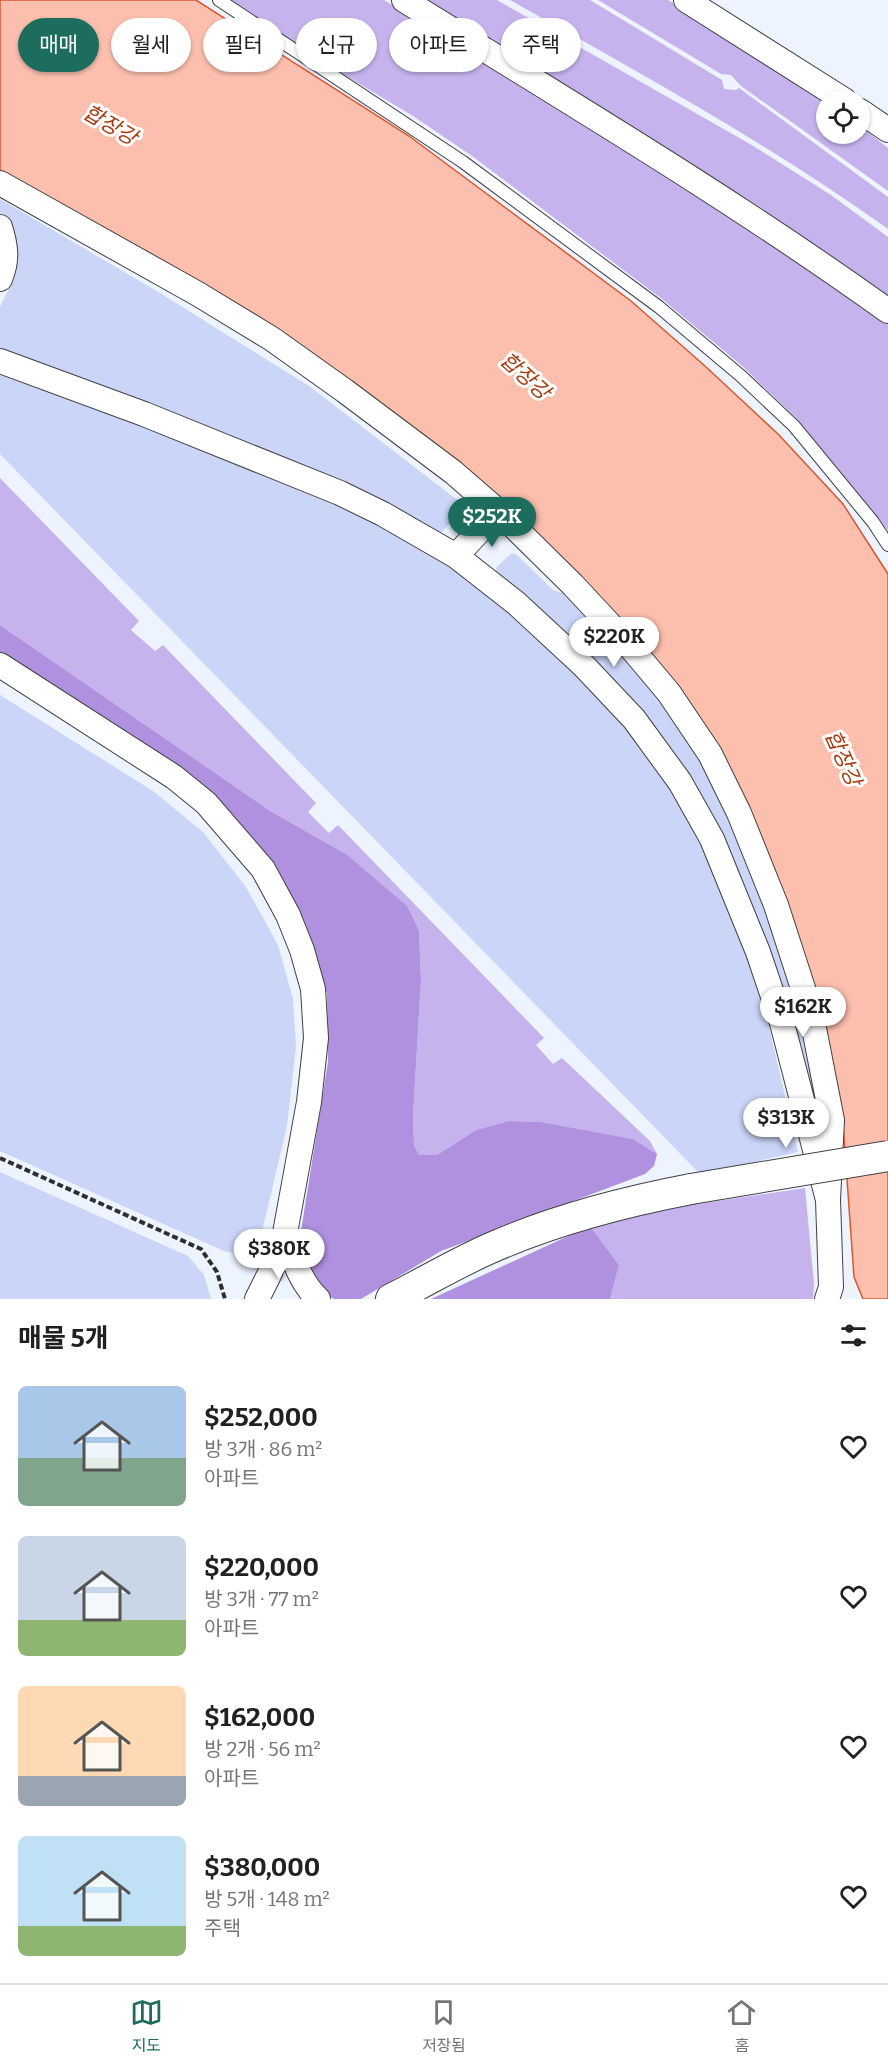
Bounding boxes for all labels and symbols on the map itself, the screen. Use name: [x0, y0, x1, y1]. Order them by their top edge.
water label: 합장강: [78, 99, 144, 152]
water label: 합장강: [495, 347, 557, 407]
pin: $252K: [450, 497, 534, 548]
pin: $220K: [572, 617, 656, 668]
water label: 합장강: [819, 726, 868, 792]
pin: $162K: [761, 987, 845, 1038]
pin: $313K: [744, 1098, 828, 1149]
pin: $380K: [237, 1229, 321, 1280]

